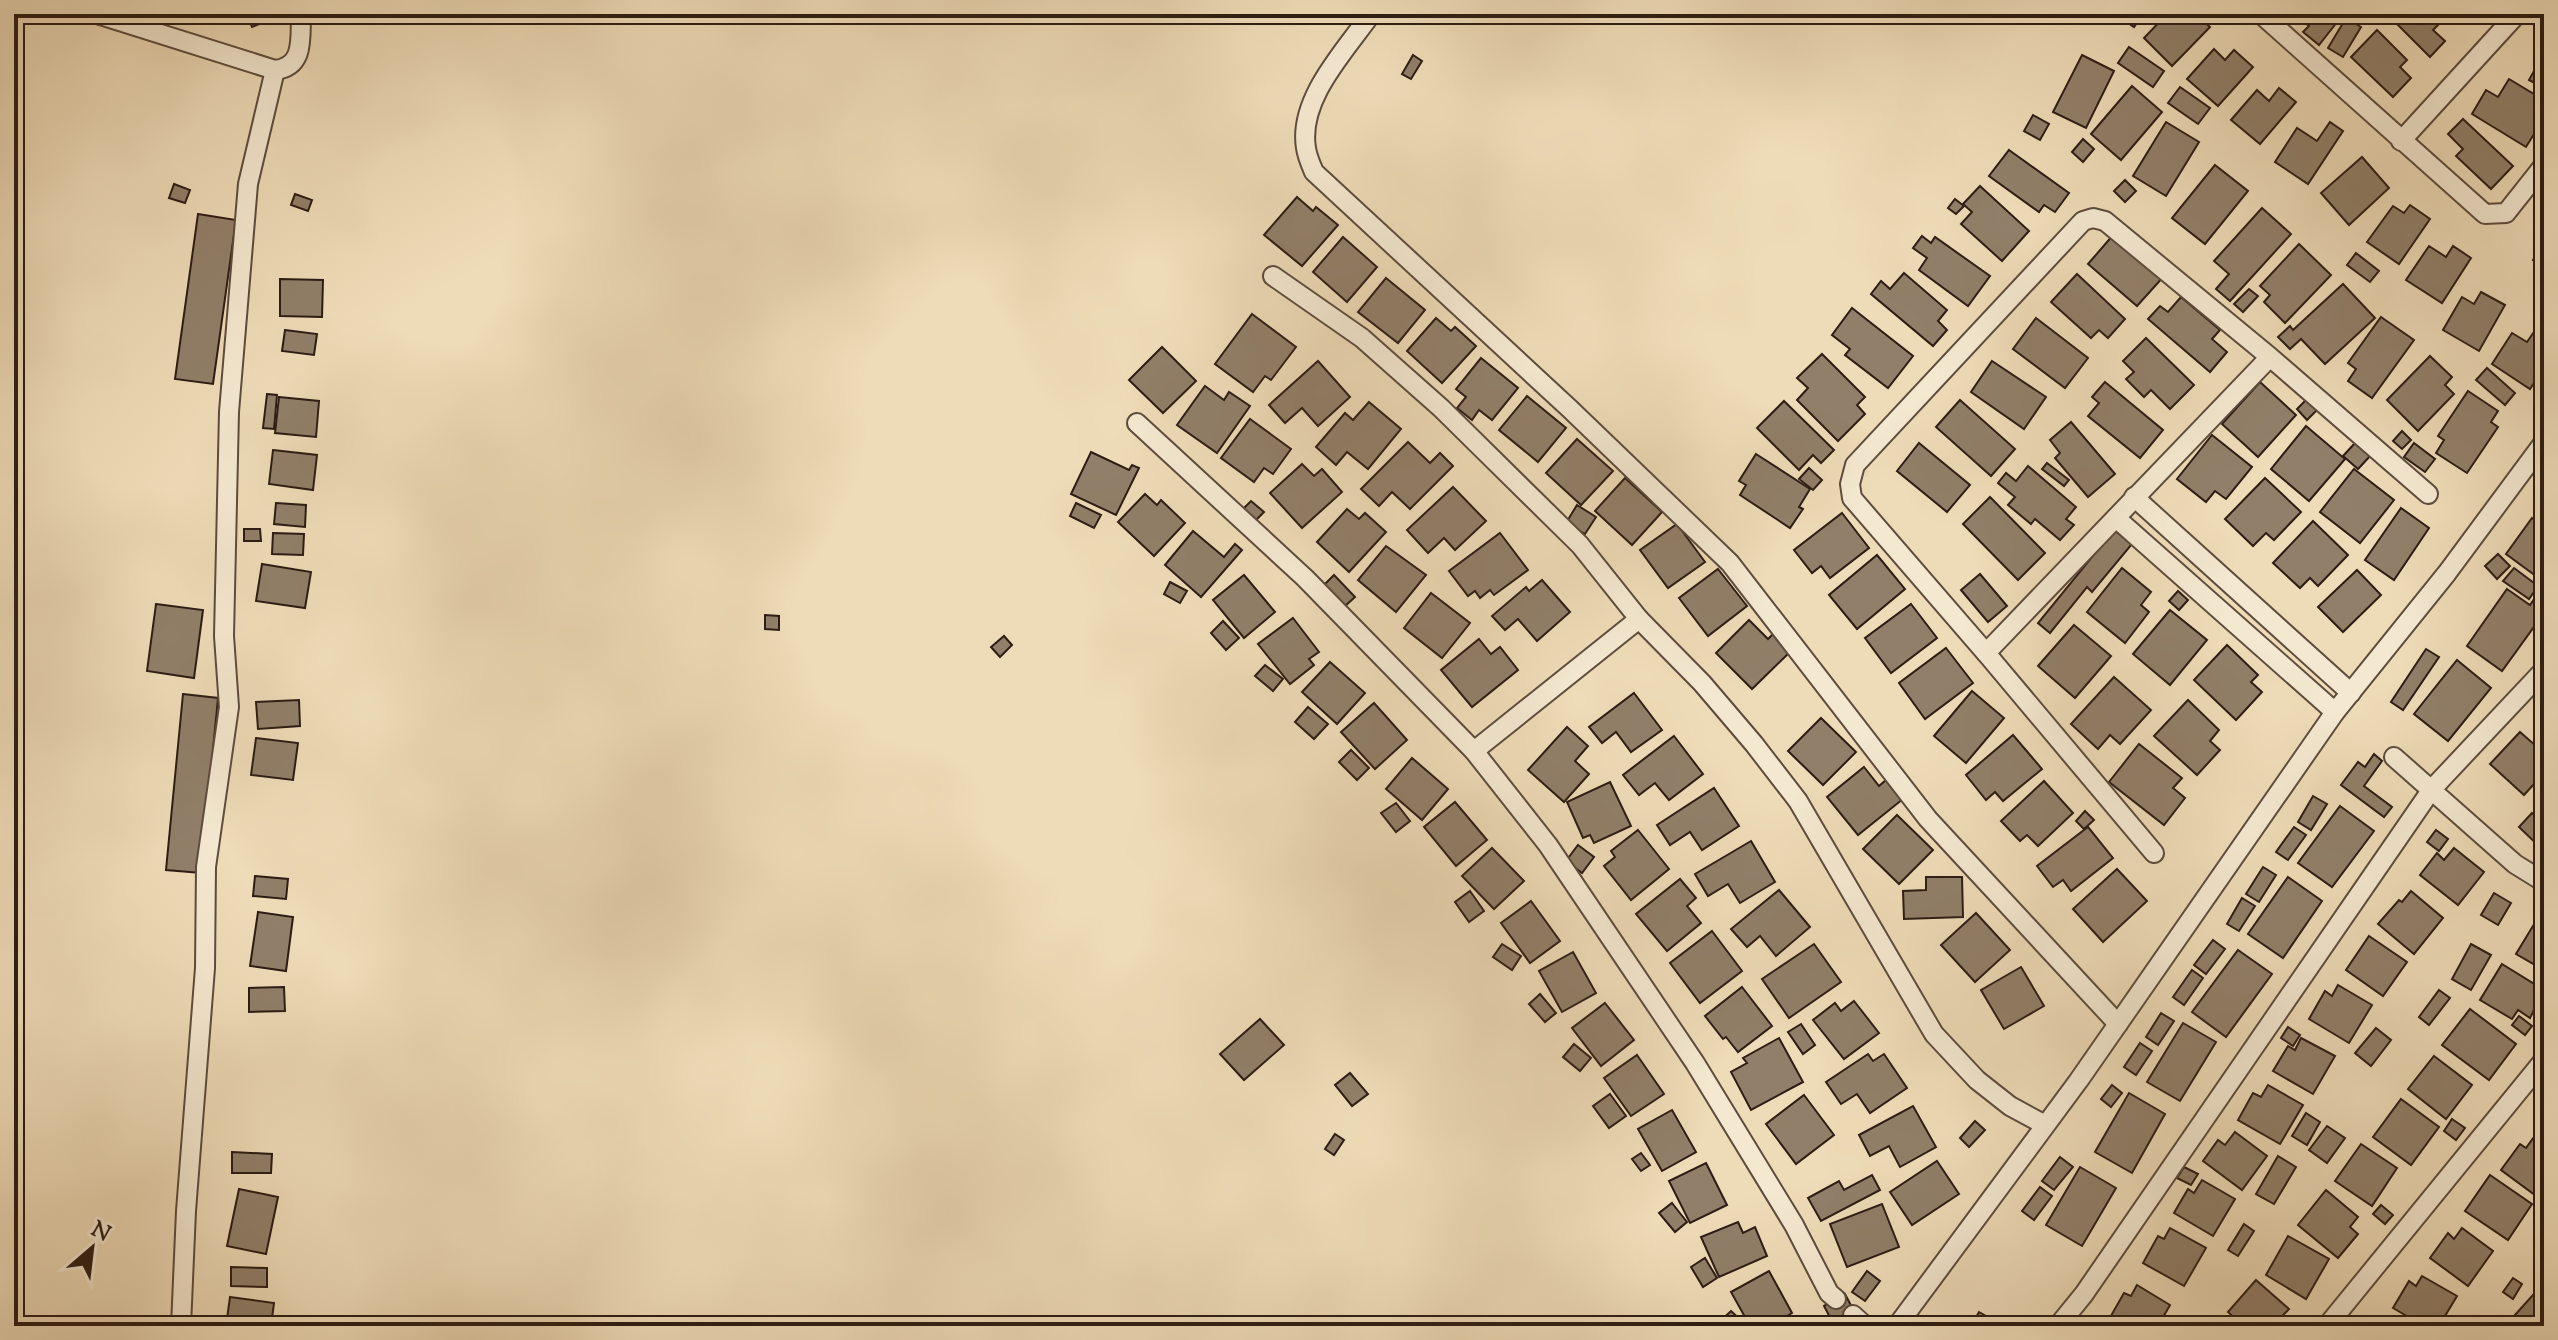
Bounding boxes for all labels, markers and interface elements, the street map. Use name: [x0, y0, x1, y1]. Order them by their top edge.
north arrow: [52, 1208, 132, 1288]
text: N: [85, 1215, 116, 1251]

